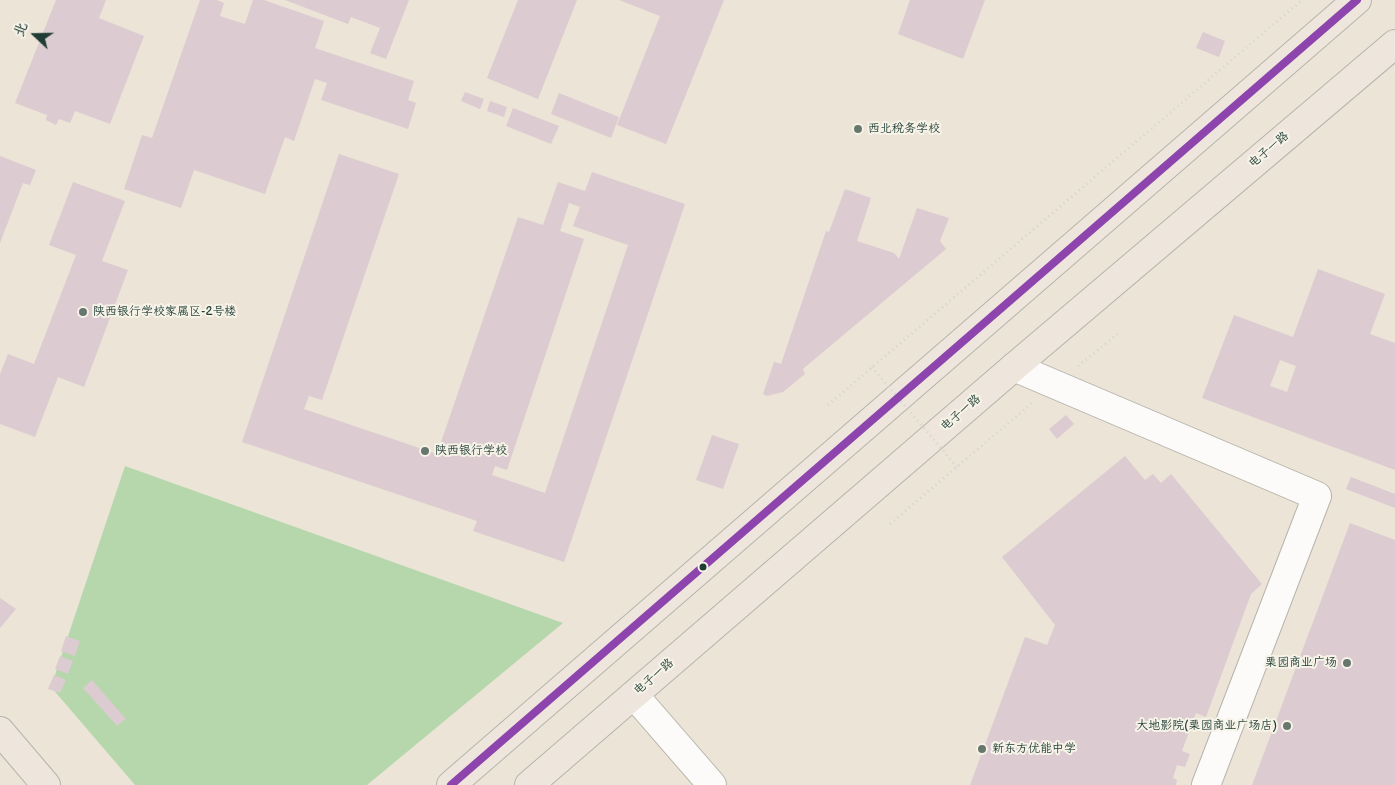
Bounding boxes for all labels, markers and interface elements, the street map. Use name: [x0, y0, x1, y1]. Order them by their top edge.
north arrow: [10, 10, 60, 60]
text: 北: [10, 20, 31, 39]
place label: 西北税务学校: [868, 122, 940, 136]
marker: 西北税务学校: [852, 123, 864, 135]
street label: 电子一路: [1246, 129, 1292, 171]
place label: 陕西银行学校家属区-2号楼: [93, 305, 236, 319]
marker: 陕西银行学校家属区-2号楼: [77, 306, 89, 318]
street label: 电子一路: [938, 392, 984, 434]
place label: 陕西银行学校: [435, 444, 507, 458]
marker: 陕西银行学校: [419, 445, 431, 457]
unlabelled marker: [698, 562, 708, 572]
street label: 电子一路: [631, 656, 677, 698]
place label: 栗园商业广场: [1265, 656, 1337, 670]
marker: 栗园商业广场: [1341, 657, 1353, 669]
place label: 大地影院(栗园商业广场店): [1136, 719, 1277, 733]
marker: 大地影院(栗园商业广场店): [1281, 720, 1293, 732]
place label: 新东方优能中学: [992, 742, 1076, 756]
marker: 新东方优能中学: [976, 743, 988, 755]

